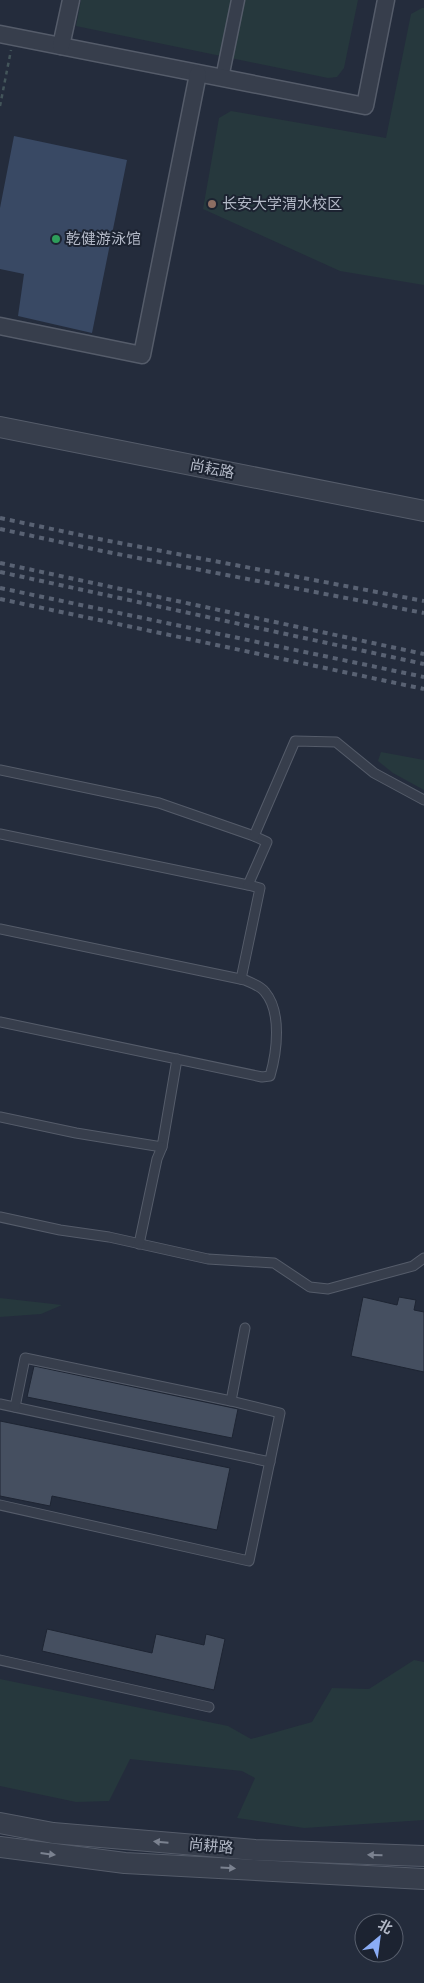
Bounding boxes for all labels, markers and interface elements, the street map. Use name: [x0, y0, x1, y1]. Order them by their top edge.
place label: 长安大学渭水校区: [222, 193, 342, 215]
marker: 长安大学渭水校区: [206, 198, 218, 210]
place label: 乾健游泳馆: [66, 228, 141, 250]
marker: 乾健游泳馆: [50, 233, 62, 245]
street label: 尚耘路: [188, 454, 236, 484]
street label: 尚耕路: [188, 1833, 234, 1859]
one-way arrow: [152, 1838, 168, 1846]
one-way arrow: [41, 1850, 57, 1858]
one-way arrow: [367, 1850, 383, 1858]
one-way arrow: [220, 1865, 236, 1873]
north arrow: [354, 1913, 404, 1963]
text: 北: [374, 1914, 396, 1939]

